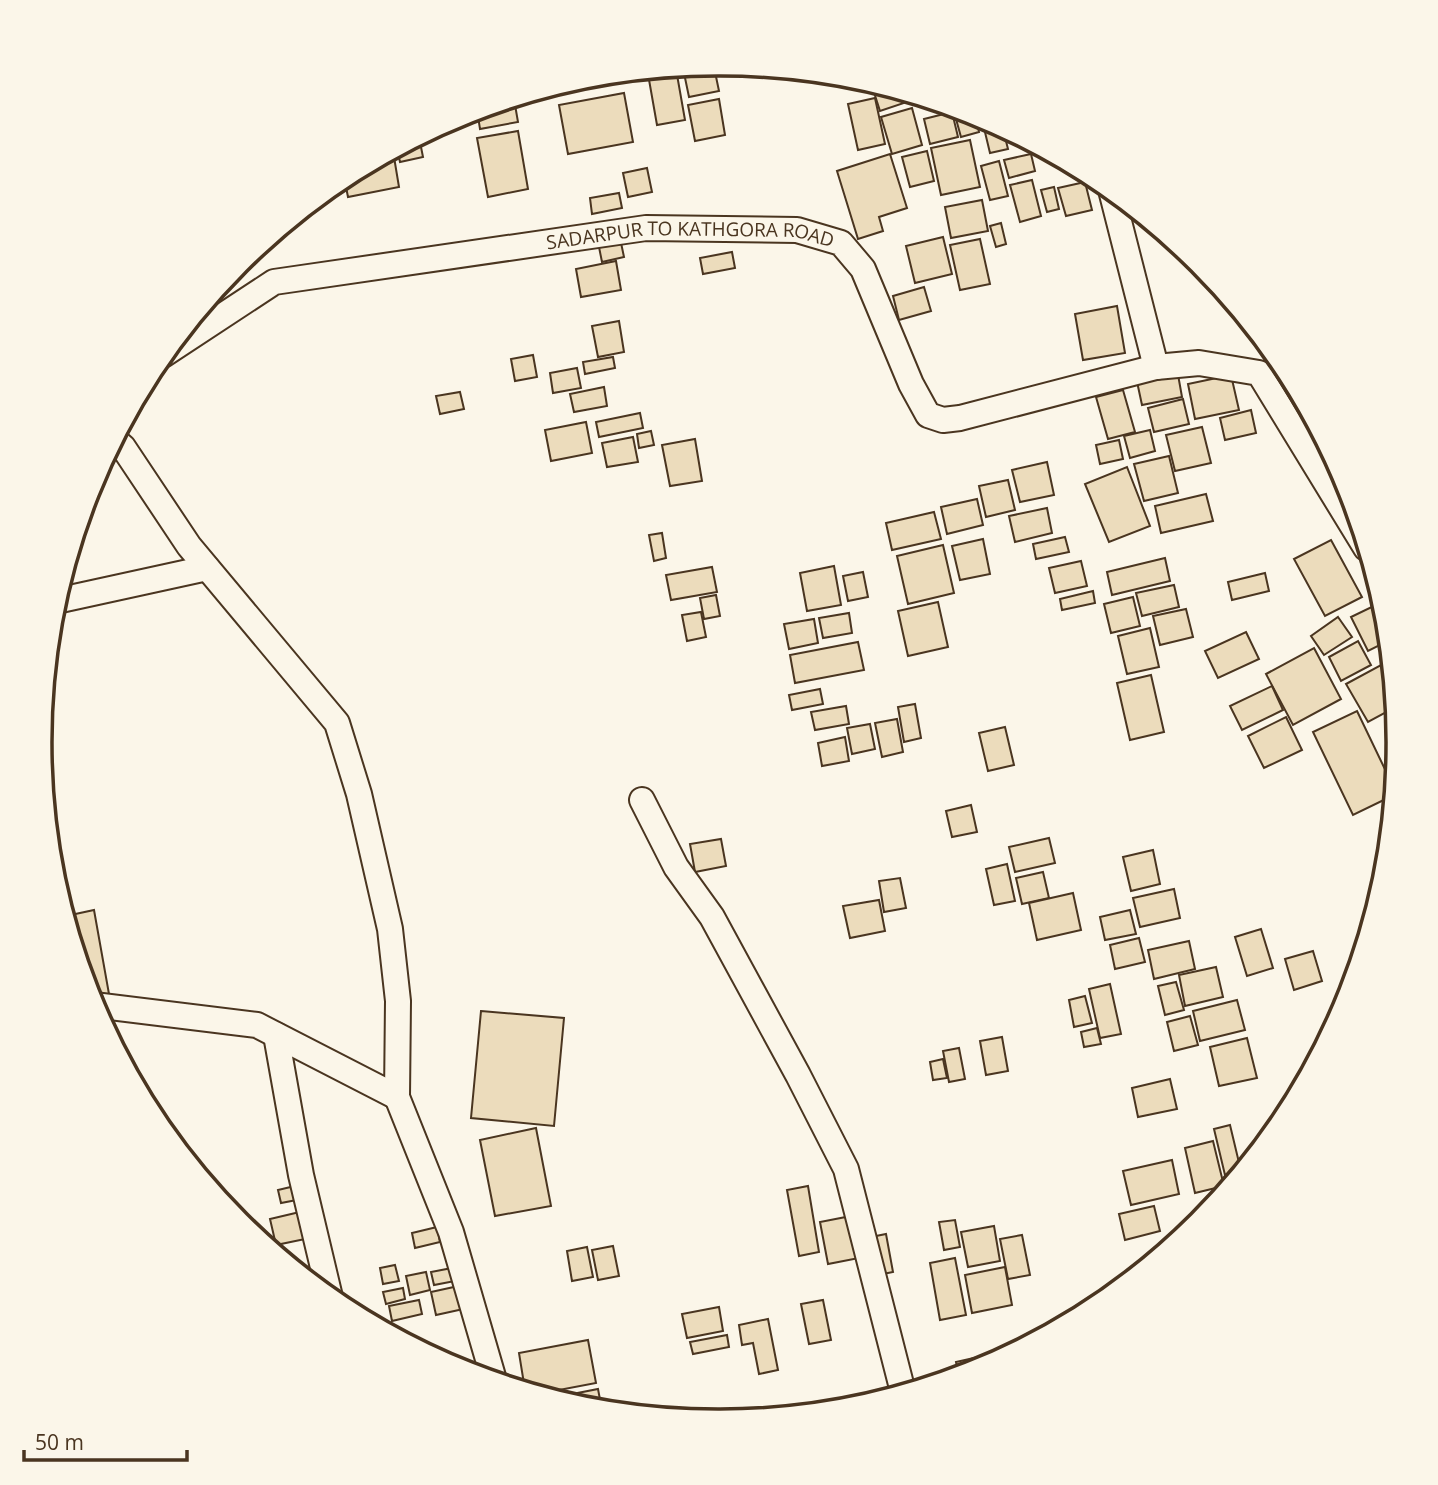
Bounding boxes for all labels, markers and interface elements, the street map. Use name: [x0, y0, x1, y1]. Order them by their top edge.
street label: SADARPUR TO KATHGORA ROAD: [544, 215, 837, 255]
scale bar: [24, 1418, 187, 1462]
text: 50 m: [35, 1428, 84, 1456]

